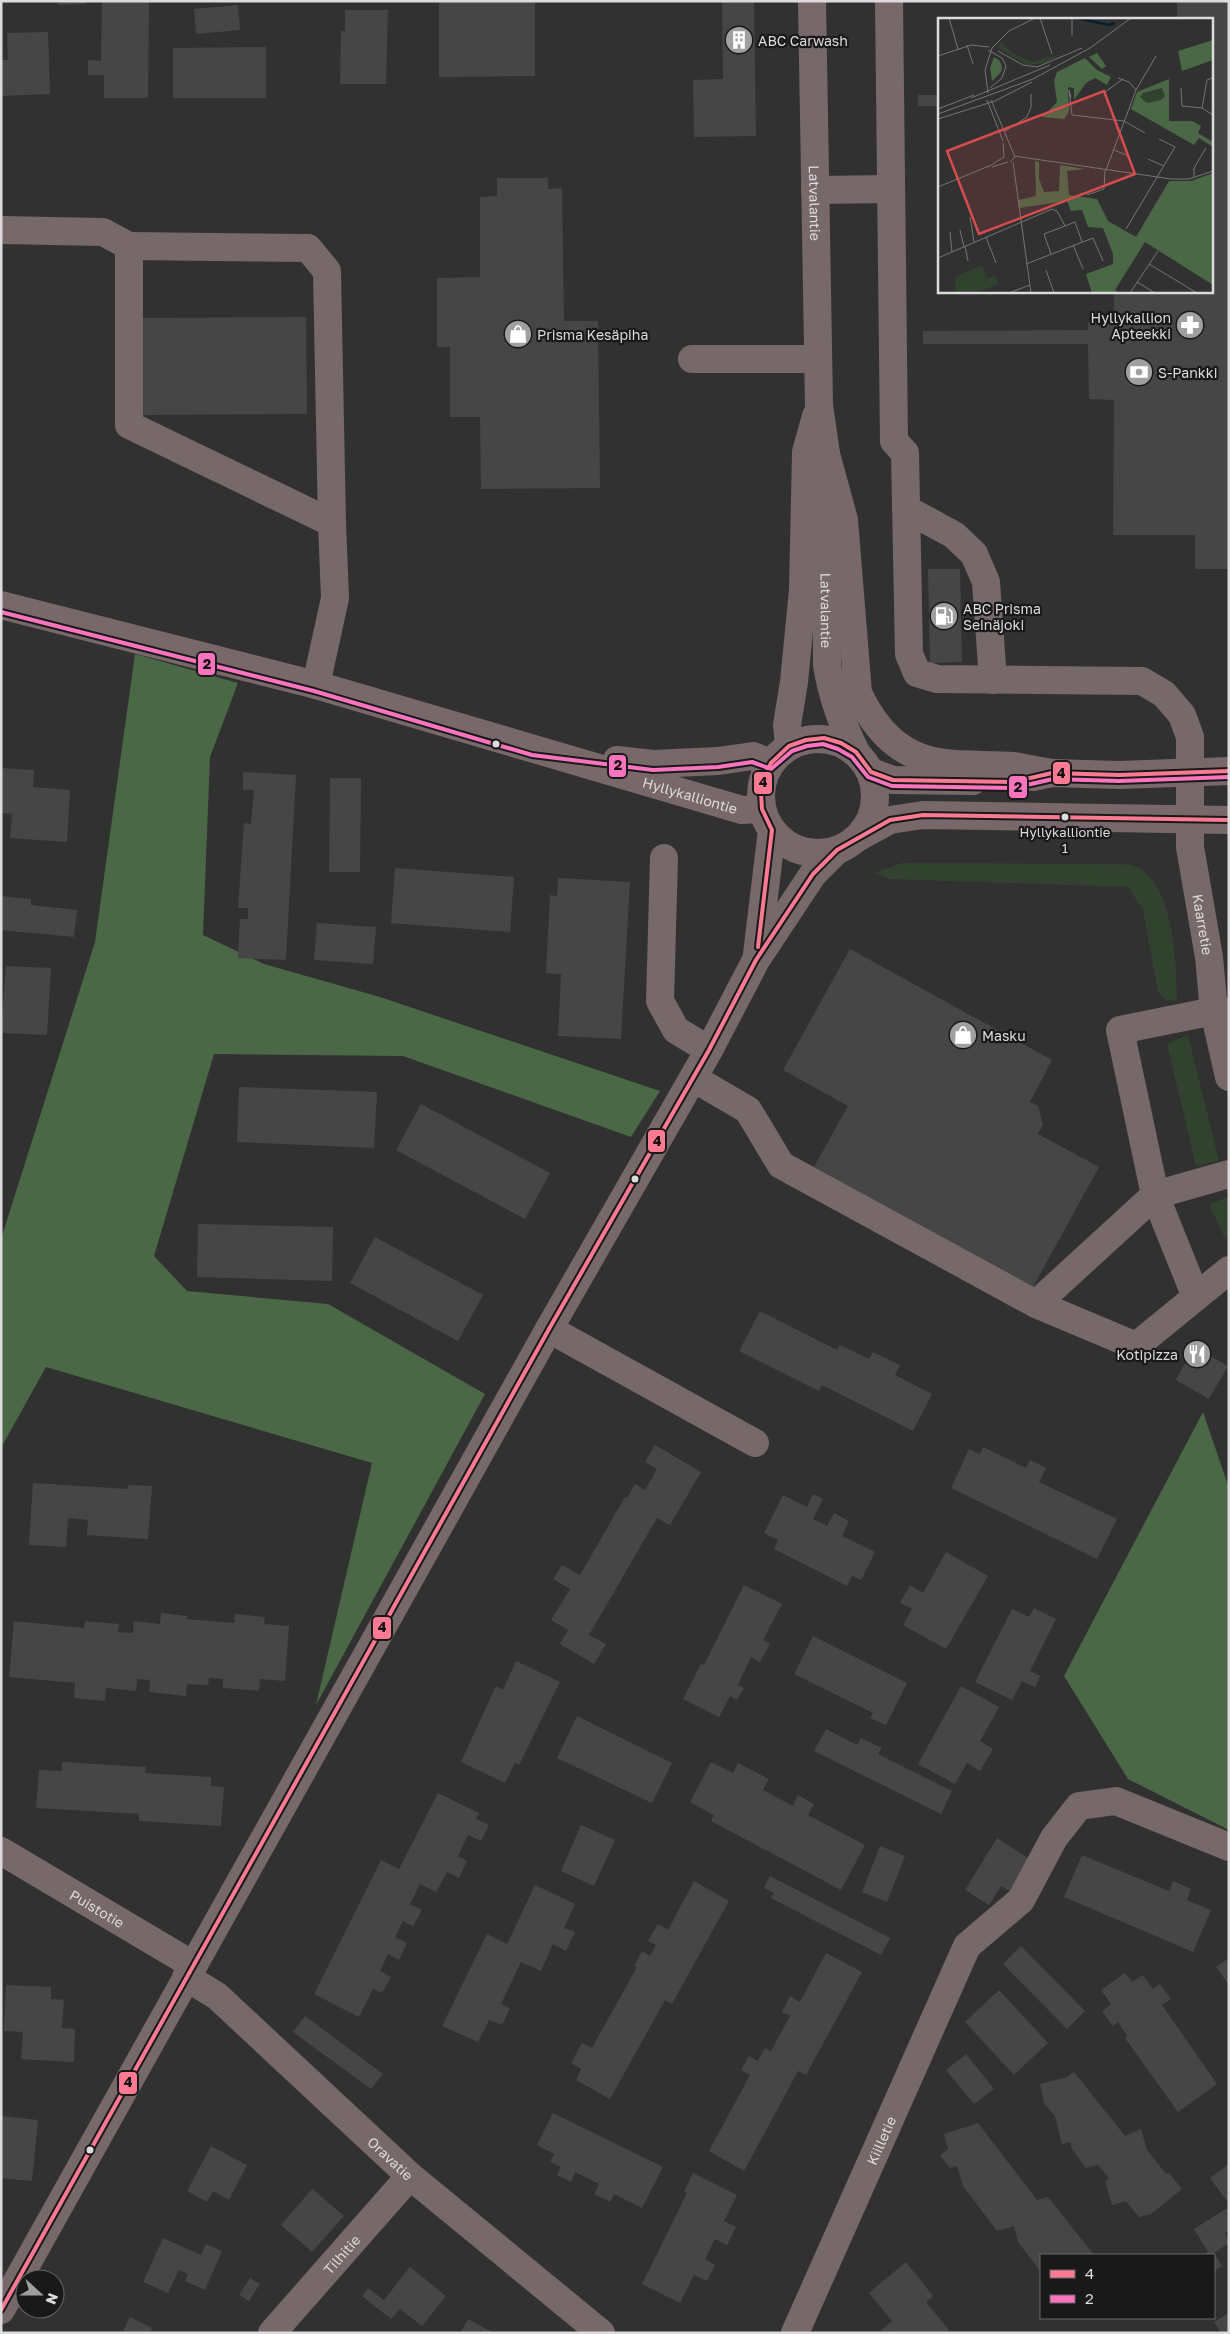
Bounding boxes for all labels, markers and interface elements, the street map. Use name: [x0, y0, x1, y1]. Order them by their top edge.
inset map: [938, 18, 1212, 292]
building icon: ABC Carwash: [724, 25, 754, 55]
place label: ABC Carwash: [758, 32, 848, 49]
street label: Latvalantie: [806, 165, 825, 241]
place label: Hyllykallion Apteekki: [1091, 309, 1171, 342]
pharmacy icon: Hyllykallion Apteekki: [1175, 310, 1205, 340]
shop icon: Prisma Kesäpiha: [503, 319, 533, 349]
place label: Prisma Kesäpiha: [537, 326, 648, 343]
bank icon: S-Pankki: [1124, 357, 1154, 387]
place label: S-Pankki: [1158, 364, 1217, 381]
street label: Latvalantie: [818, 573, 835, 648]
place label: ABC Prisma Seinäjoki: [963, 600, 1041, 633]
fuel station icon: ABC Prisma Seinäjoki: [929, 601, 959, 631]
line badge: 2: [197, 652, 216, 676]
text: 2: [203, 655, 212, 672]
unlabelled marker: [491, 739, 501, 749]
line badge: 2: [608, 754, 627, 778]
text: 2: [614, 756, 623, 773]
line badge: 4: [1052, 761, 1071, 785]
text: 4: [1057, 764, 1066, 781]
line badge: 4: [753, 771, 773, 795]
street label: Hyllykalliontie: [641, 773, 740, 817]
text: 4: [759, 773, 768, 790]
line badge: 2: [1008, 775, 1028, 799]
text: 2: [1014, 778, 1023, 795]
marker: Hyllykalliontie 1: [1060, 812, 1070, 822]
place label: Hyllykalliontie 1: [1020, 824, 1110, 856]
street label: Kaarretie: [1190, 892, 1217, 956]
shop icon: Masku: [948, 1020, 978, 1050]
place label: Masku: [982, 1027, 1026, 1044]
line badge: 4: [647, 1129, 666, 1153]
text: 4: [653, 1132, 662, 1149]
unlabelled marker: [630, 1174, 640, 1184]
restaurant icon: Kotipizza: [1182, 1339, 1212, 1369]
place label: Kotipizza: [1116, 1346, 1178, 1363]
line badge: 4: [372, 1616, 392, 1640]
text: 4: [378, 1618, 387, 1635]
street label: Puistotie: [67, 1885, 128, 1931]
line badge: 4: [118, 2071, 138, 2095]
text: 4: [124, 2073, 133, 2090]
street label: Kiilletie: [862, 2113, 899, 2167]
street label: Oravatie: [364, 2133, 417, 2183]
unlabelled marker: [85, 2145, 95, 2155]
street label: Tilhitie: [319, 2231, 363, 2277]
legend: [1040, 2254, 1215, 2319]
text: 4: [1085, 2264, 1094, 2282]
north arrow: [15, 2269, 65, 2319]
text: 2: [1085, 2289, 1094, 2307]
text: N: [43, 2291, 62, 2307]

